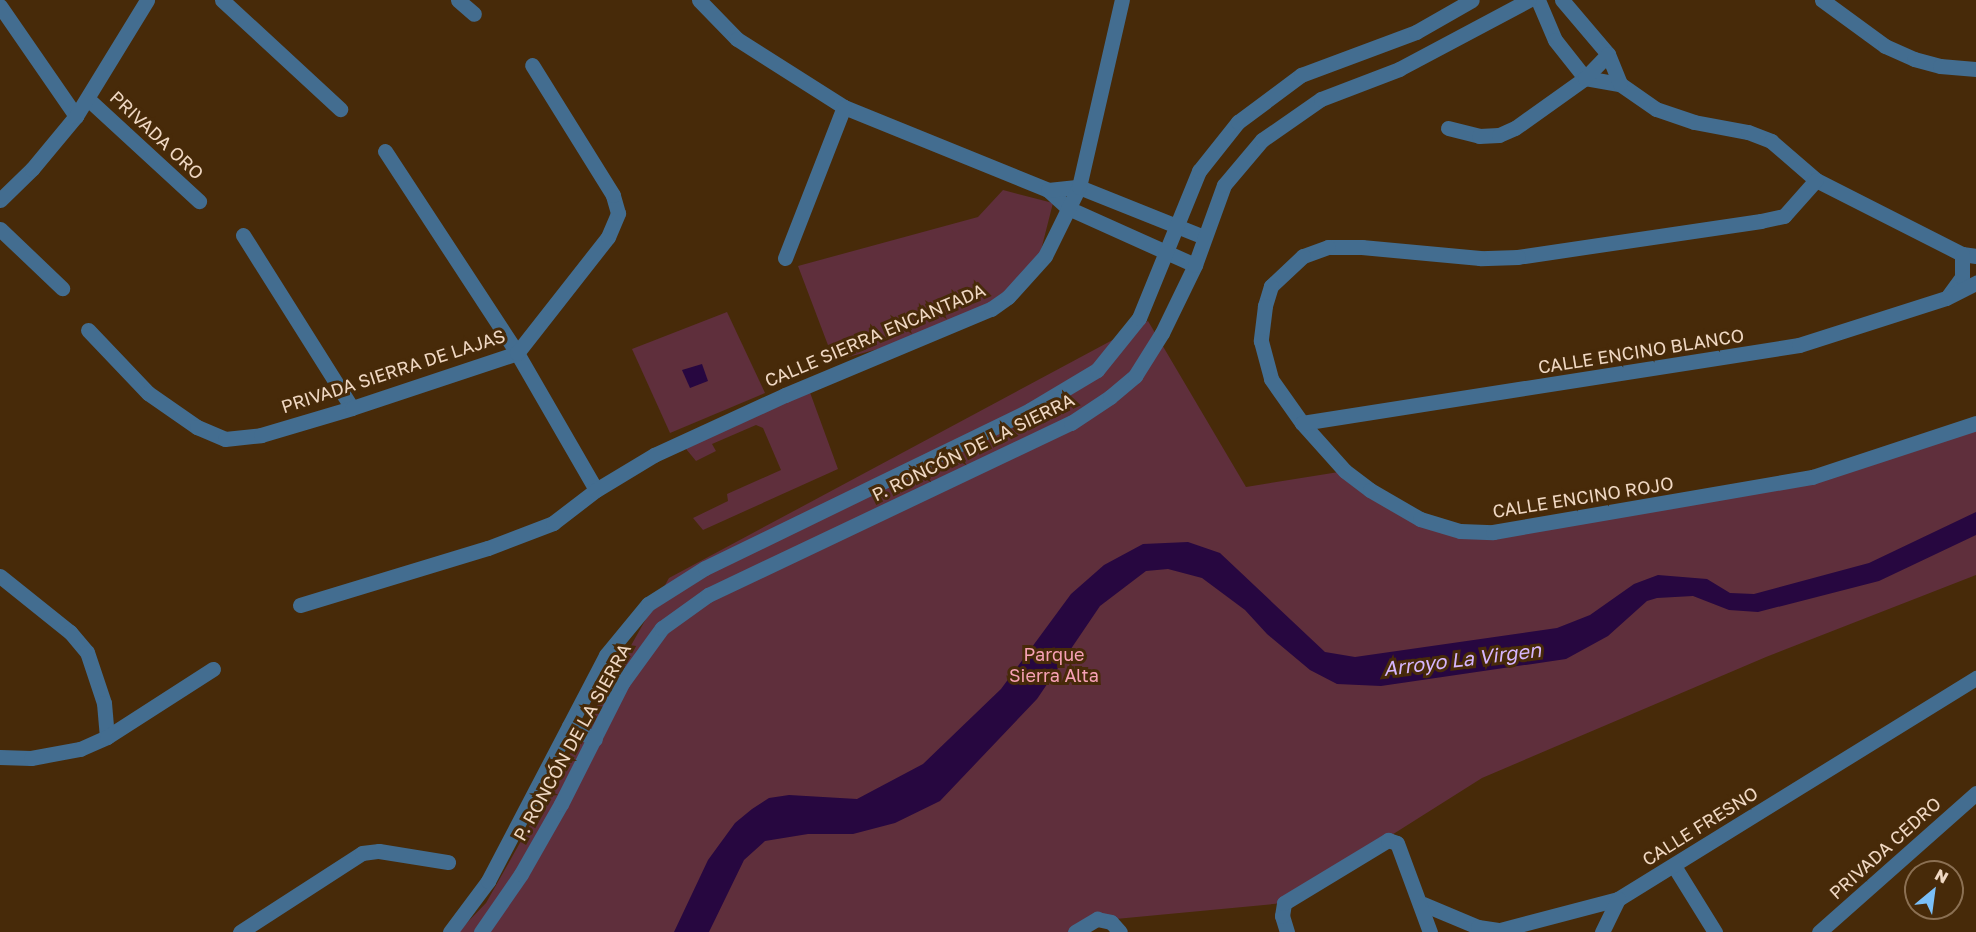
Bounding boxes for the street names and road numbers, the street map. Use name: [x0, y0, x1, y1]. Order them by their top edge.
street label: PRIVADA ORO: [106, 86, 208, 184]
street label: CALLE SIERRA ENCANTADA: [761, 279, 989, 391]
street label: CALLE ENCINO BLANCO: [1537, 324, 1745, 378]
street label: PRIVADA SIERRA DE LAJAS: [278, 325, 508, 417]
street label: P. RONCÓN DE LA SIERRA: [868, 389, 1078, 505]
street label: CALLE ENCINO ROJO: [1491, 472, 1675, 522]
street label: P. RONCÓN DE LA SIERRA: [509, 640, 635, 844]
street label: CALLE FRESNO: [1638, 782, 1762, 870]
street label: PRIVADA CEDRO: [1825, 792, 1945, 904]

